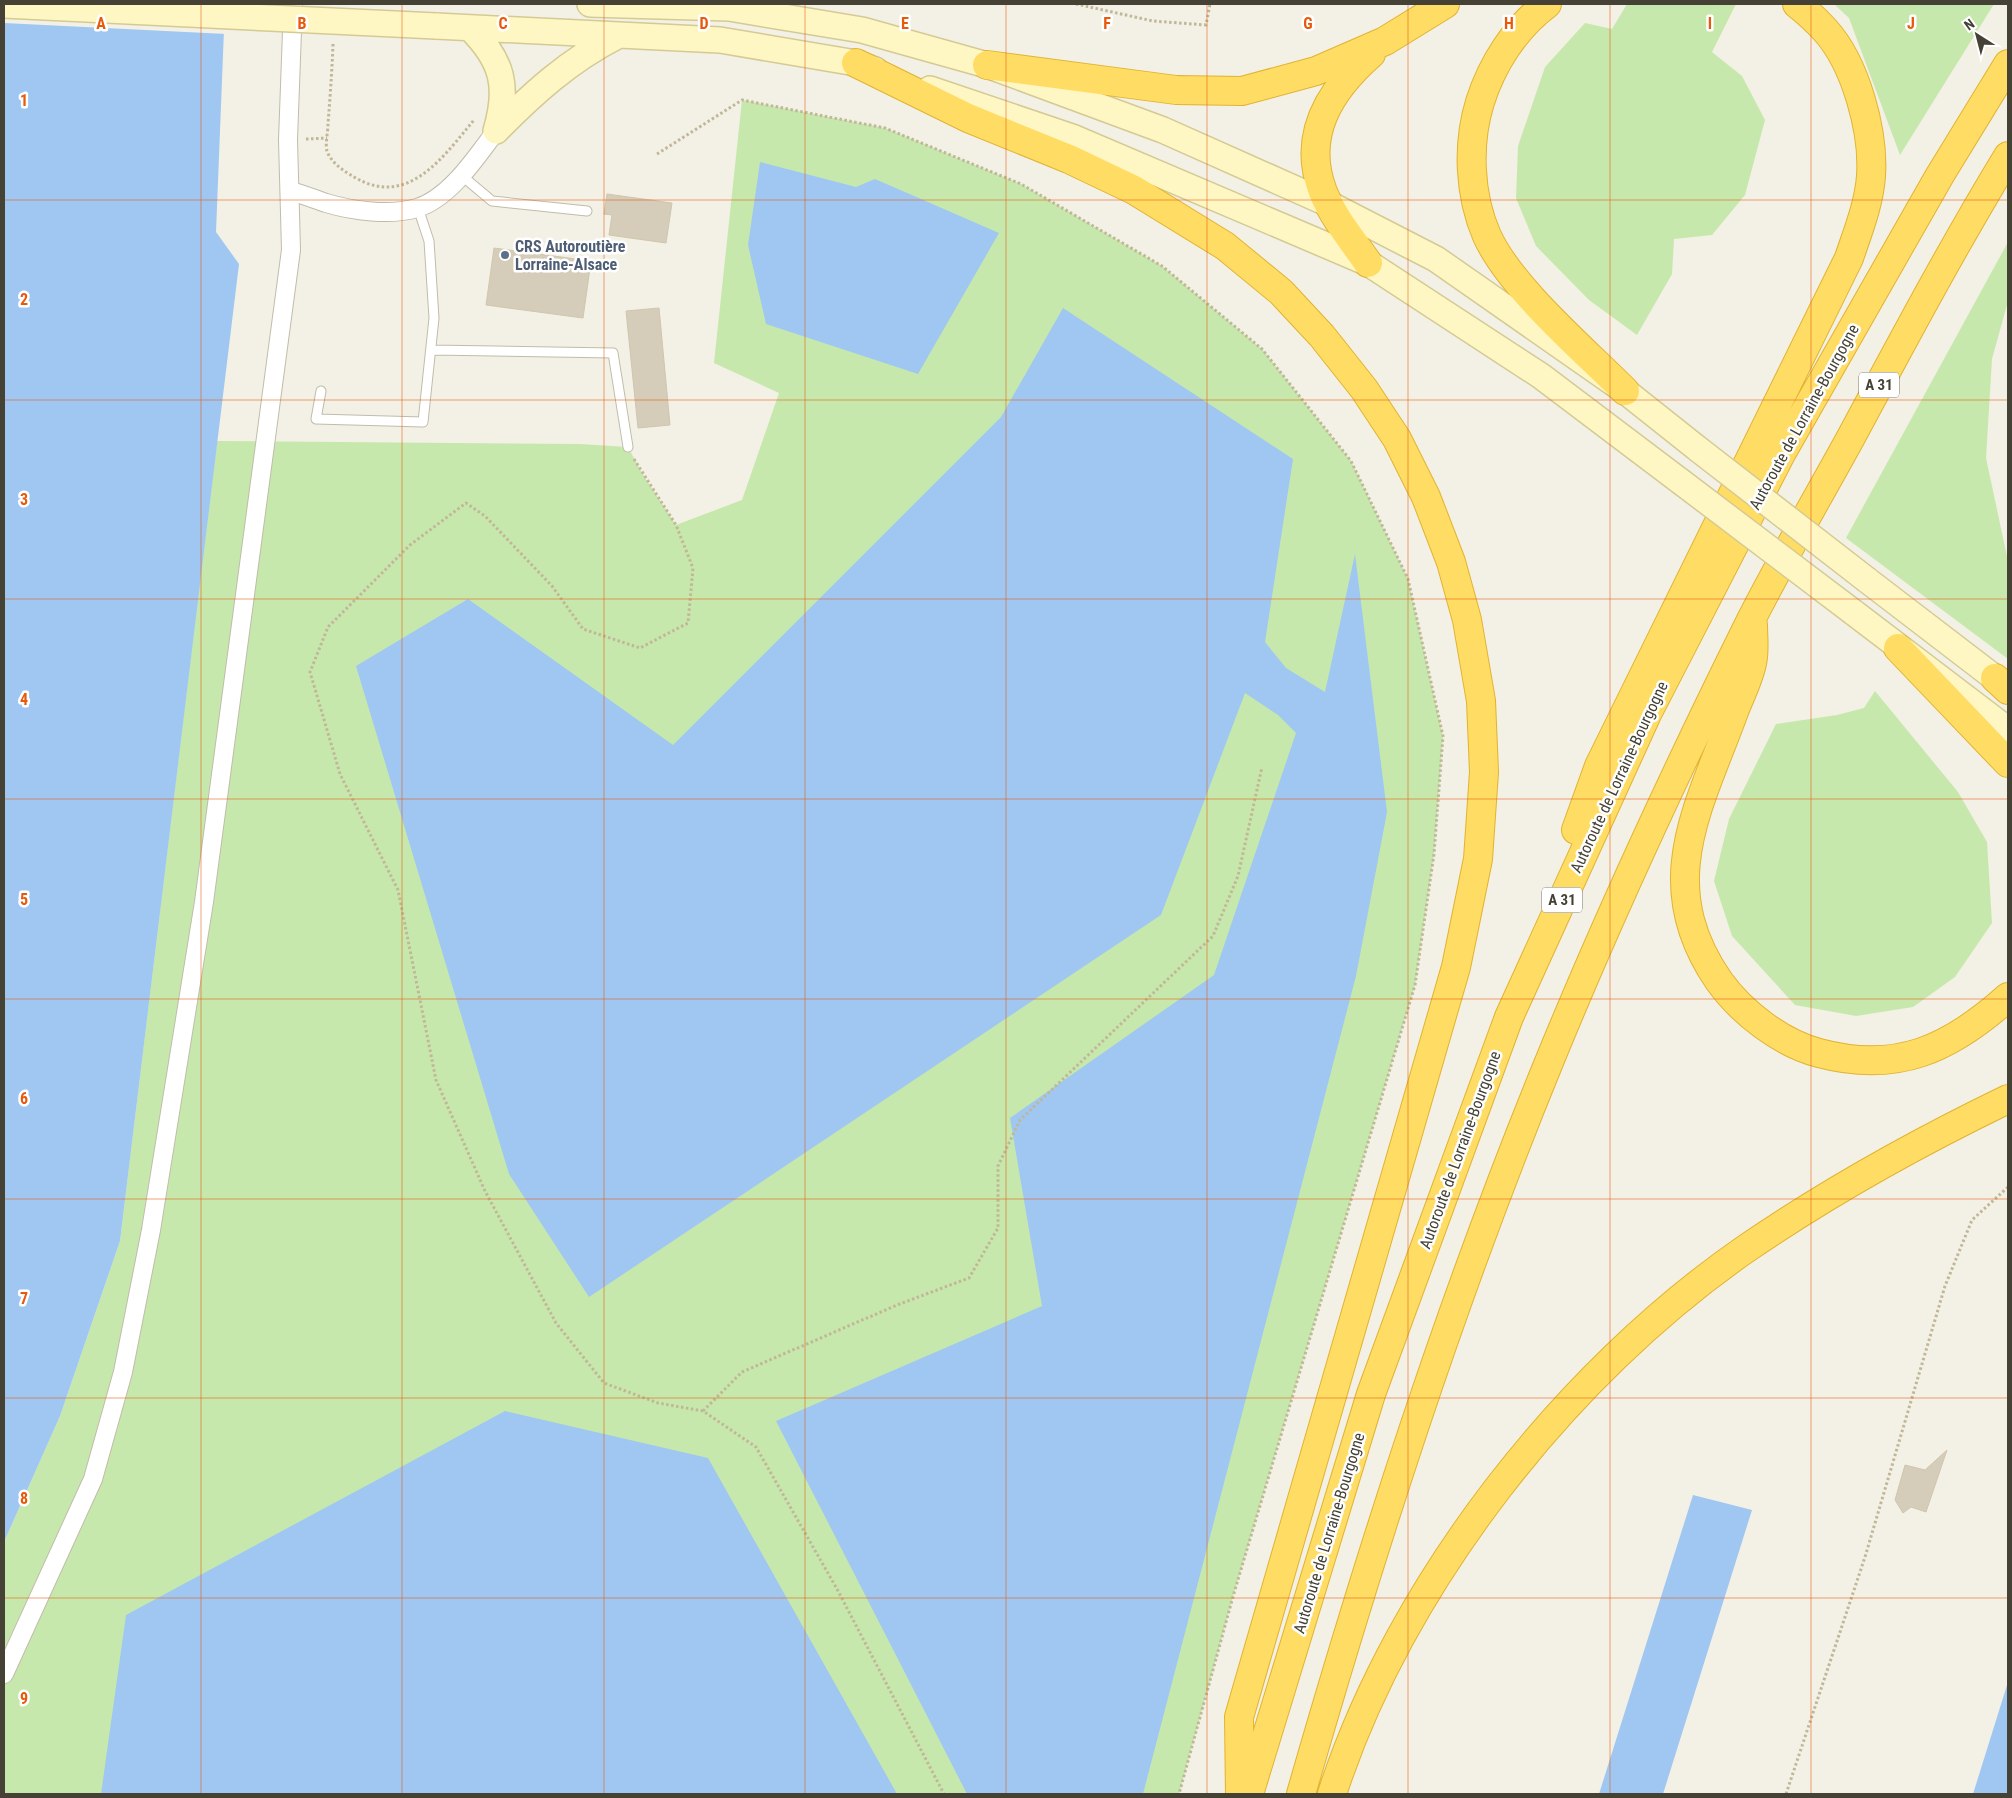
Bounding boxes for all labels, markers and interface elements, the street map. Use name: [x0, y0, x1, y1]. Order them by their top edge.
north arrow: [1952, 10, 2002, 60]
text: A: [96, 14, 106, 33]
text: B: [298, 14, 307, 33]
text: C: [498, 14, 508, 33]
text: D: [699, 14, 709, 33]
text: E: [901, 14, 909, 33]
text: F: [1103, 14, 1111, 33]
text: G: [1303, 14, 1313, 33]
text: H: [1504, 14, 1514, 33]
text: I: [1708, 14, 1712, 33]
text: J: [1907, 14, 1915, 33]
text: N: [1961, 15, 1978, 33]
text: 1: [20, 91, 28, 110]
place label: CRS Autoroutière Lorraine-Alsace: [515, 237, 626, 274]
marker: CRS Autoroutière Lorraine-Alsace: [499, 249, 511, 261]
text: 2: [20, 290, 28, 309]
street label: Autoroute de Lorraine-Bourgogne: [1745, 321, 1863, 513]
road number: A 31: [1859, 372, 1899, 398]
text: 3: [20, 490, 28, 509]
street label: Autoroute de Lorraine-Bourgogne: [1566, 678, 1672, 876]
text: 4: [20, 690, 28, 709]
road number: A 31: [1542, 888, 1582, 912]
text: 5: [20, 890, 28, 909]
street label: Autoroute de Lorraine-Bourgogne: [1415, 1049, 1505, 1251]
text: 6: [20, 1089, 28, 1108]
text: 7: [20, 1289, 28, 1308]
street label: Autoroute de Lorraine-Bourgogne: [1289, 1430, 1369, 1636]
text: 8: [20, 1489, 28, 1508]
text: 9: [20, 1689, 28, 1708]

